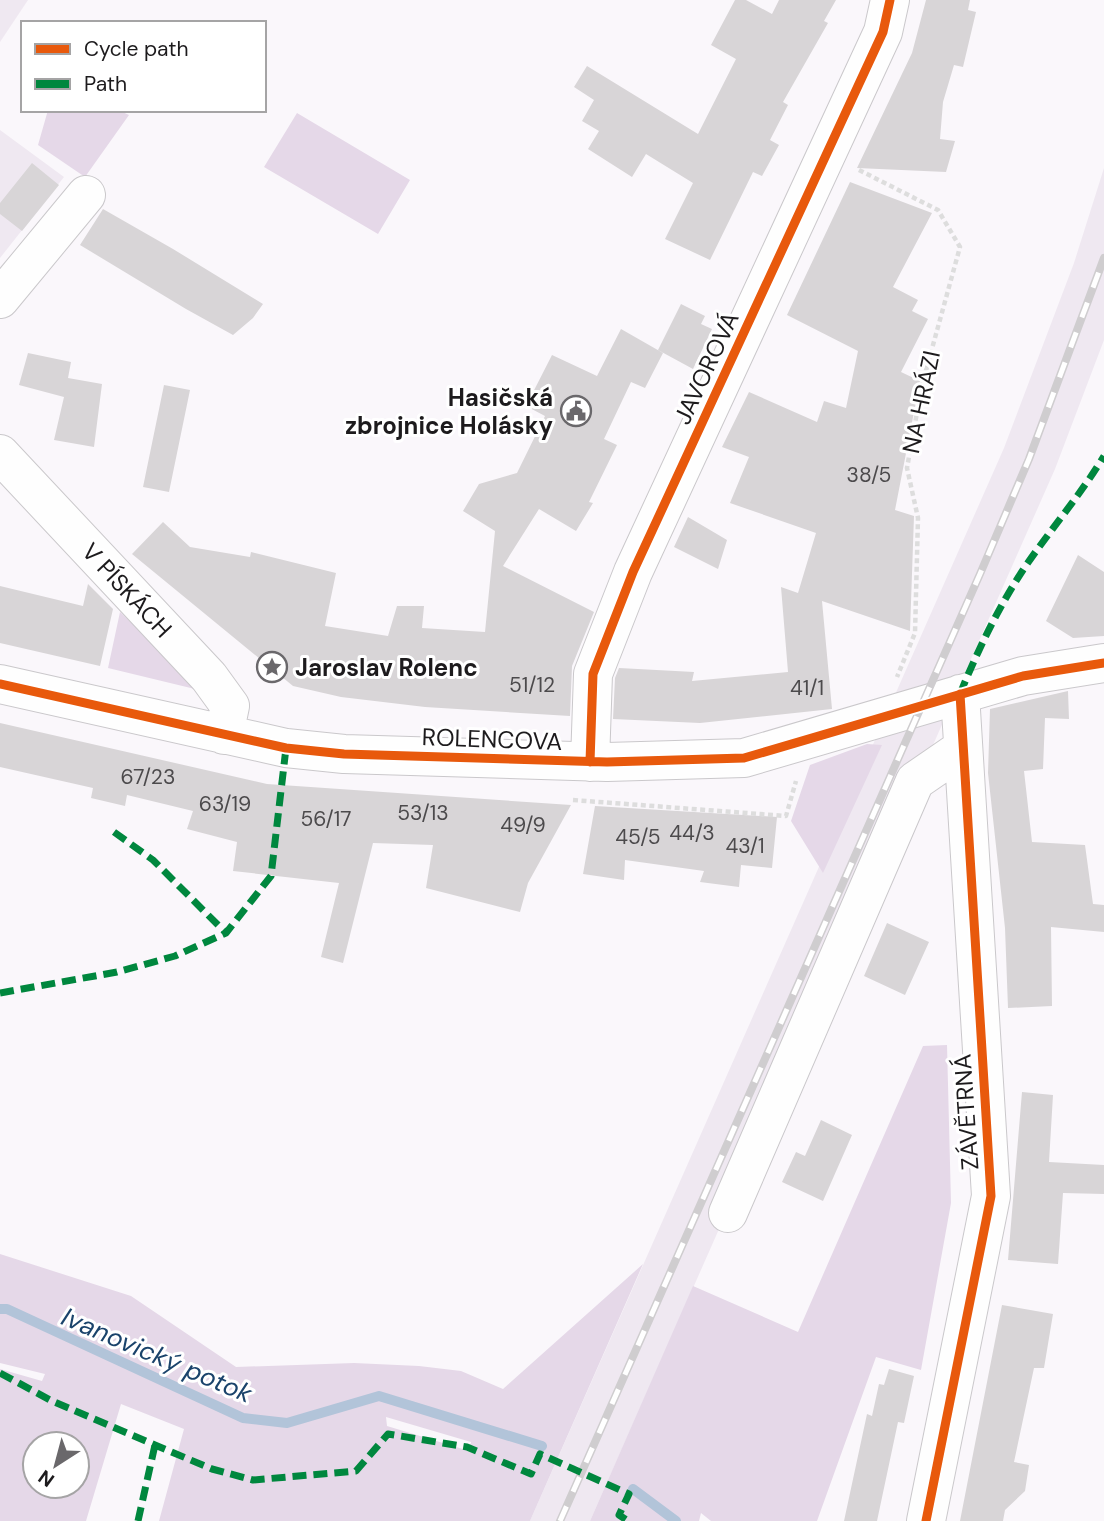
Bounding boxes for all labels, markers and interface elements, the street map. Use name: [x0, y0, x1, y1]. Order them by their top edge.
legend: [21, 21, 266, 112]
text: Cycle path: [84, 35, 189, 63]
text: Path: [84, 70, 127, 98]
street label: JAVOROVÁ: [666, 307, 746, 429]
street label: NA HRÁZI: [895, 348, 947, 456]
place label: Hasičská zbrojnice Holásky: [345, 382, 554, 441]
public building icon: Hasičská zbrojnice Holásky: [559, 394, 593, 428]
house number: 38/5: [847, 461, 891, 489]
street label: V PÍSKÁCH: [75, 536, 179, 644]
place icon: Jaroslav Rolenc: [255, 650, 289, 684]
place label: Jaroslav Rolenc: [295, 652, 478, 683]
house number: 51/12: [509, 671, 555, 699]
house number: 41/1: [790, 674, 824, 702]
street label: ROLENCOVA: [421, 721, 563, 757]
house number: 67/23: [121, 763, 175, 791]
house number: 63/19: [199, 790, 251, 818]
house number: 53/13: [397, 799, 449, 827]
house number: 56/17: [300, 805, 352, 833]
house number: 49/9: [500, 811, 546, 839]
house number: 44/3: [669, 819, 715, 847]
house number: 45/5: [615, 823, 661, 851]
house number: 43/1: [726, 832, 764, 860]
street label: ZÁVĚTRNÁ: [946, 1053, 986, 1171]
water label: Ivanovický potok: [56, 1299, 258, 1411]
north arrow: [21, 1430, 91, 1500]
text: N: [33, 1464, 59, 1493]

